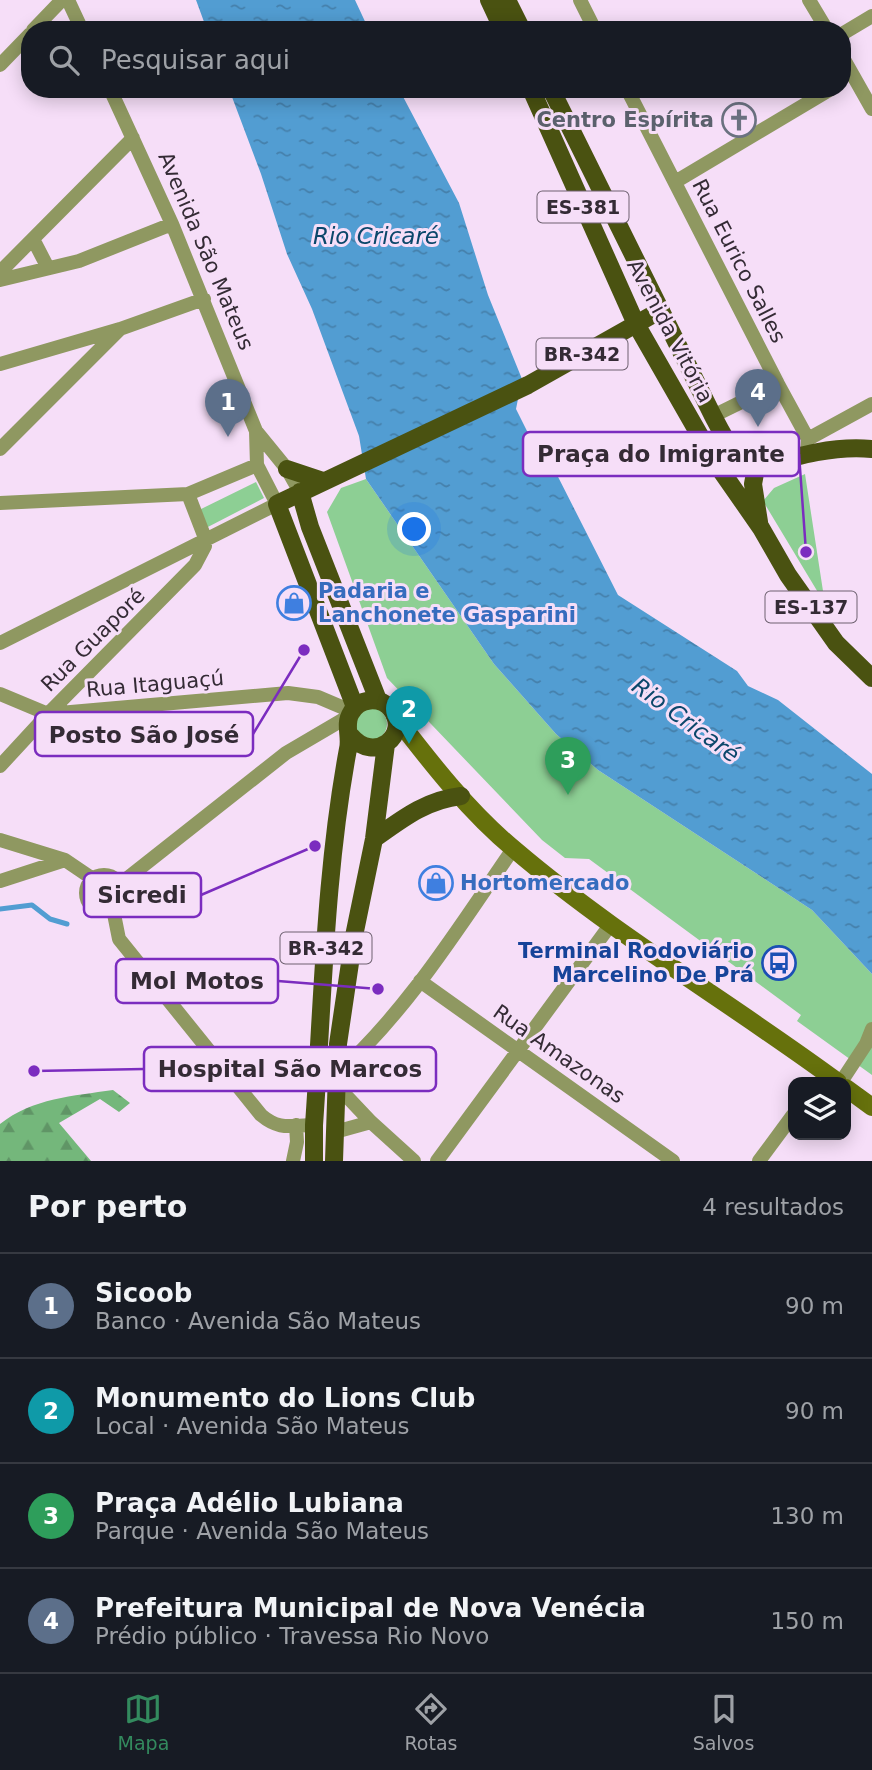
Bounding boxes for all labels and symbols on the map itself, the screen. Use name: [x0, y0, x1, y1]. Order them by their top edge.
church icon: Centro Espírita: [720, 101, 758, 139]
place label: Centro Espírita: [536, 108, 714, 132]
street label: Avenida São Mateus: [153, 148, 259, 354]
street label: Rua Eurico Salles: [687, 175, 791, 347]
road number: ES-381: [538, 192, 628, 223]
water label: Rio Cricaré: [313, 223, 439, 249]
street label: Avenida Vitória: [622, 255, 718, 407]
road number: BR-342: [536, 338, 628, 370]
pin: 4: [735, 369, 781, 427]
pin: 1: [205, 379, 251, 437]
callout: Praça do Imigrante: [523, 432, 799, 476]
text: Praça do Imigrante: [537, 441, 785, 467]
your location: [397, 512, 431, 546]
place label: Padaria e Lanchonete Gasparini: [318, 579, 576, 627]
street label: Rua Guaporé: [36, 583, 150, 697]
shop icon: Padaria e Lanchonete Gasparini: [275, 584, 313, 622]
road number: ES-137: [766, 592, 856, 622]
street label: Rua Itaguaçú: [85, 666, 225, 702]
water label: Rio Cricaré: [627, 672, 745, 768]
pin: 2: [386, 686, 432, 744]
callout: Posto São José: [35, 712, 253, 756]
text: Posto São José: [49, 722, 239, 748]
pin: 3: [545, 737, 591, 795]
shop icon: Hortomercado: [417, 864, 455, 902]
place label: Hortomercado: [460, 871, 629, 895]
callout: Sicredi: [84, 873, 201, 917]
text: Sicredi: [97, 882, 187, 908]
road number: BR-342: [280, 932, 372, 964]
place label: Terminal Rodoviário Marcelino De Prá: [518, 939, 754, 987]
bus stop icon: Terminal Rodoviário Marcelino De Prá: [760, 944, 798, 982]
callout: Mol Motos: [116, 959, 278, 1003]
text: Mol Motos: [130, 968, 264, 994]
street label: Rua Amazonas: [489, 1000, 629, 1108]
callout: Hospital São Marcos: [144, 1047, 436, 1091]
text: Hospital São Marcos: [158, 1056, 422, 1082]

